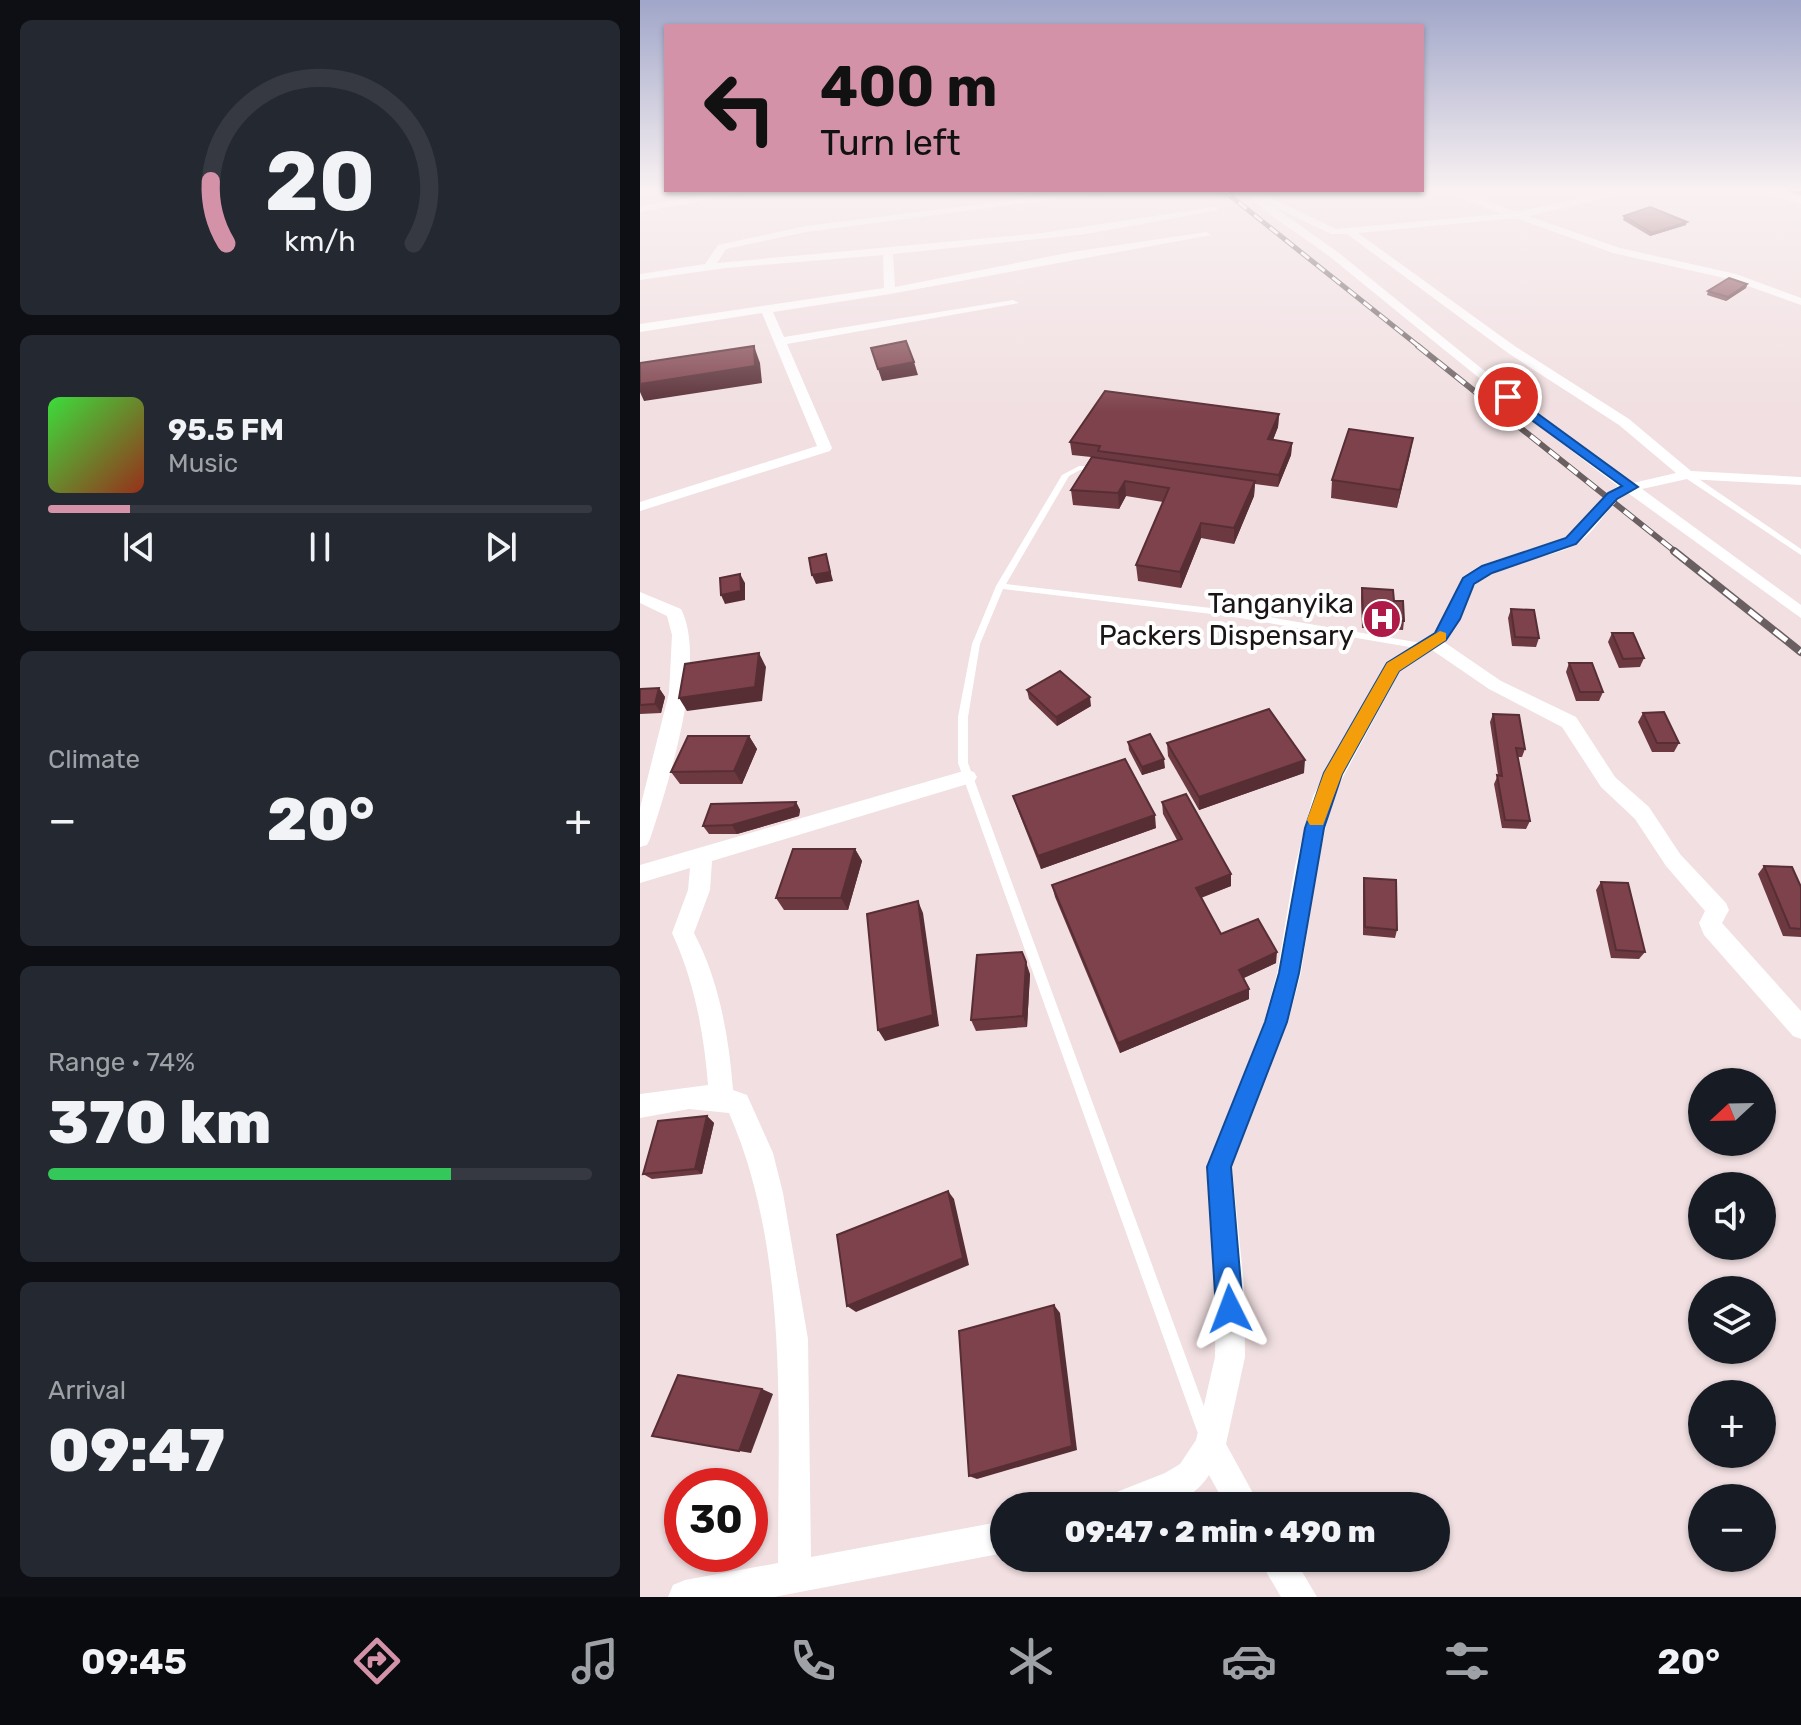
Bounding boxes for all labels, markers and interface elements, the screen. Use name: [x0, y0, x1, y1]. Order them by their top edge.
text: 400 m: [820, 54, 998, 120]
icon: left: [688, 56, 792, 160]
text: Turn left: [820, 121, 961, 164]
text: 20: [265, 131, 375, 230]
text: km/h: [284, 224, 356, 258]
pin: [1474, 363, 1542, 431]
icon: arrive: [1486, 375, 1530, 419]
text: 95.5 FM: [168, 412, 284, 448]
text: Music: [168, 448, 238, 479]
icon: previous: [117, 525, 161, 569]
icon: pause: [298, 525, 342, 569]
icon: next: [479, 525, 523, 569]
place label: Tanganyika Packers Dispensary: [1099, 587, 1354, 652]
hospital icon: Tanganyika Packers Dispensary: [1361, 598, 1403, 640]
text: Climate: [48, 744, 140, 775]
text: 20°: [267, 784, 374, 855]
text: −: [48, 794, 77, 846]
text: +: [565, 794, 592, 846]
text: Range · 74%: [48, 1047, 195, 1078]
north arrow: [1688, 1068, 1776, 1156]
map controls: [1688, 1068, 1776, 1572]
text: 370 km: [48, 1087, 271, 1158]
button: sound: [1688, 1172, 1776, 1260]
position arrow: [1188, 1267, 1272, 1351]
button: layers: [1688, 1276, 1776, 1364]
text: Arrival: [48, 1375, 126, 1406]
button: +: [1688, 1380, 1776, 1468]
text: 09:47: [48, 1415, 225, 1486]
speed limit sign: 30: [664, 1468, 768, 1572]
button: −: [1688, 1484, 1776, 1572]
text: 09:47 · 2 min · 490 m: [1064, 1514, 1376, 1550]
icon: directions: [349, 1633, 405, 1689]
icon: music: [567, 1633, 623, 1689]
icon: phone: [785, 1633, 841, 1689]
icon: climate: [1003, 1633, 1059, 1689]
icon: car: [1221, 1633, 1277, 1689]
icon: filters: [1439, 1633, 1495, 1689]
text: 09:45: [81, 1640, 187, 1683]
text: 20°: [1657, 1640, 1720, 1683]

